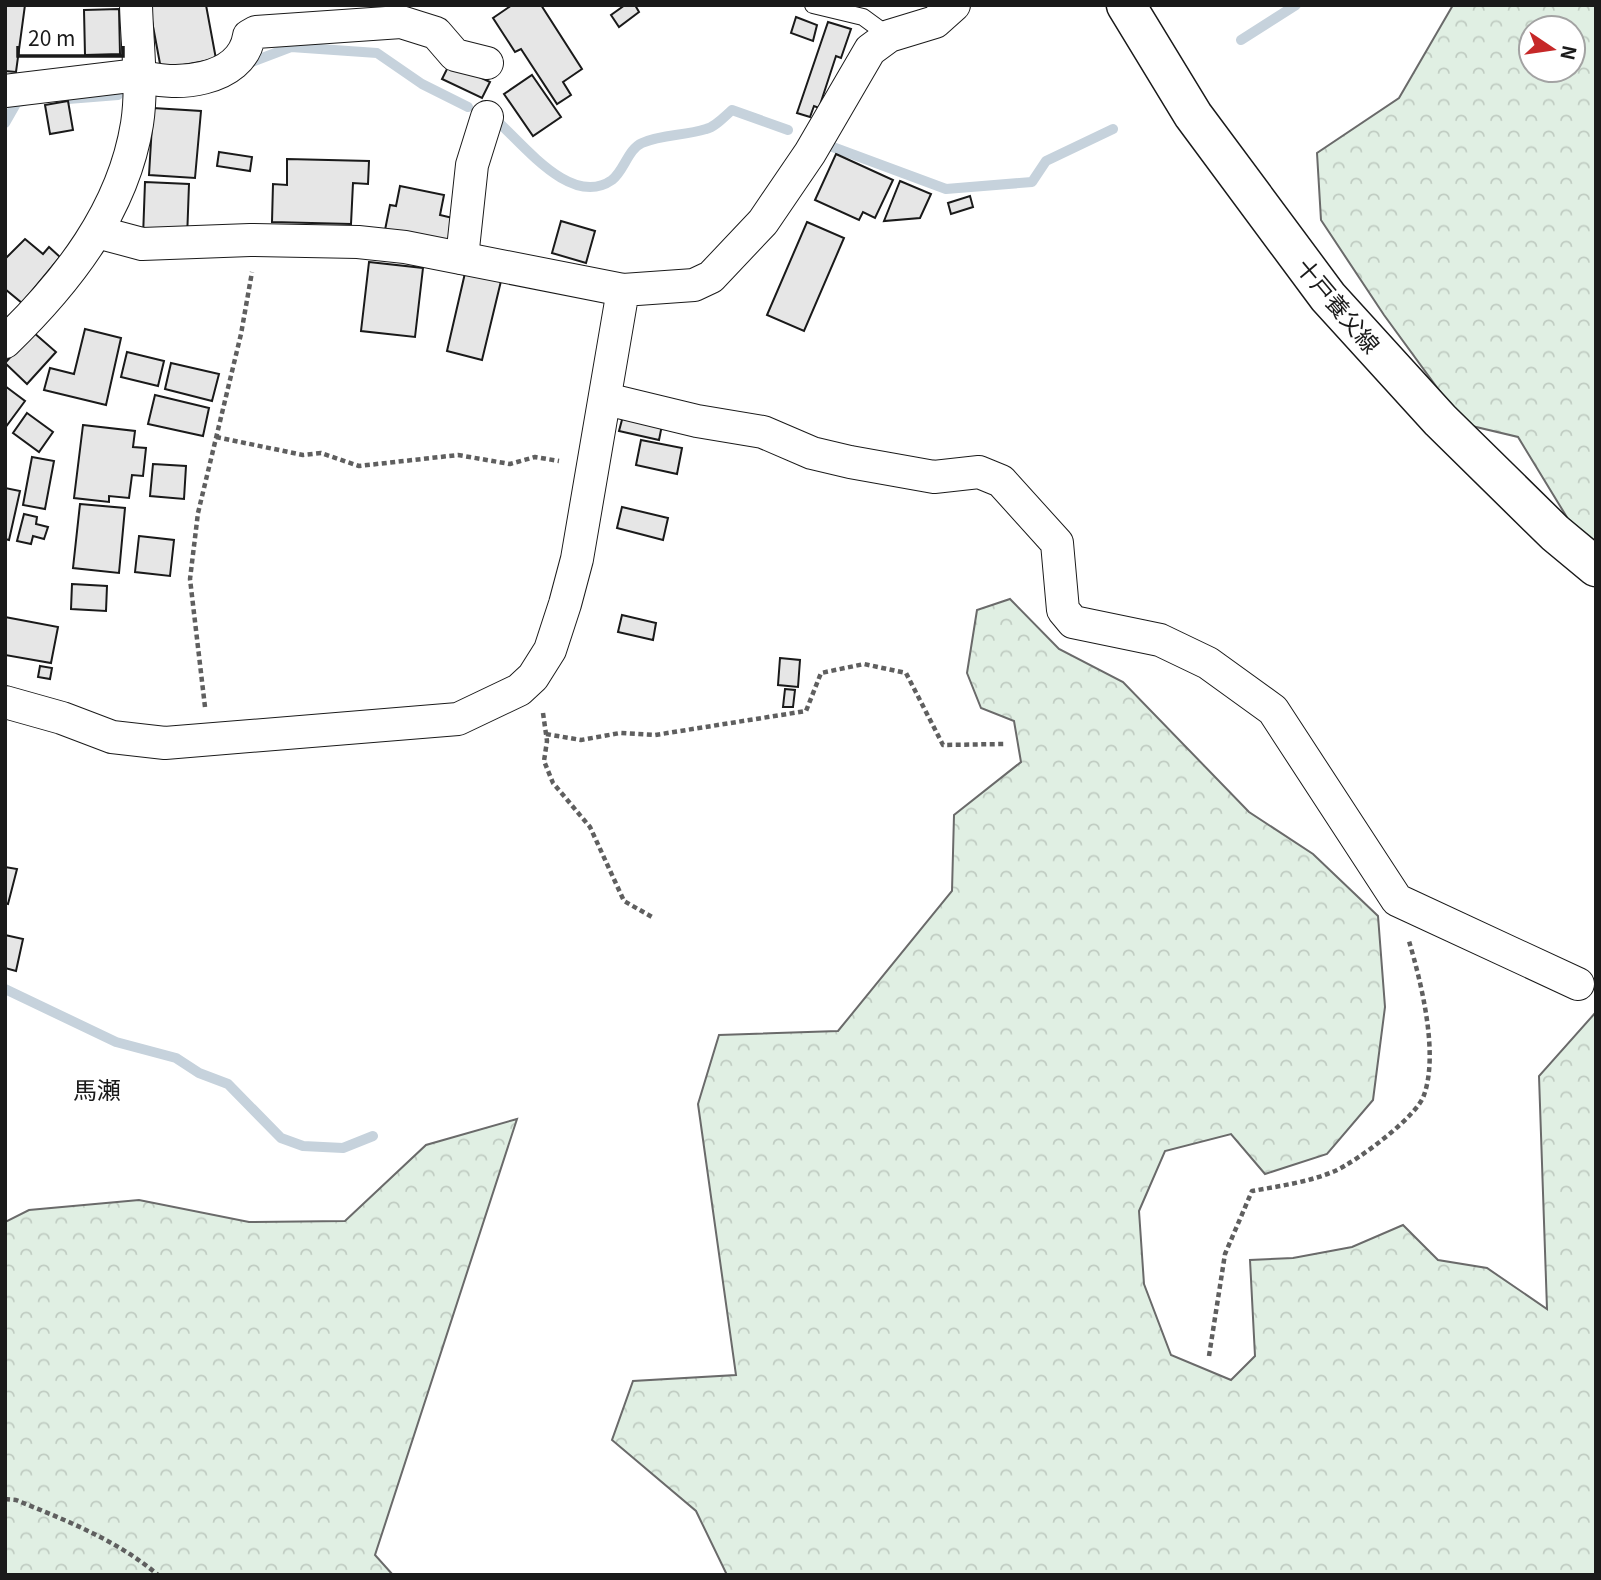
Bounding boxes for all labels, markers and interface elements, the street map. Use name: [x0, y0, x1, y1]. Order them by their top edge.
scale bar: [18, 14, 122, 58]
north arrow: [1517, 14, 1587, 84]
text: 20 m: [28, 22, 75, 52]
text: N: [1555, 43, 1585, 63]
street label: 十戸養父線: [1289, 250, 1389, 360]
district label: 馬瀬: [73, 1071, 121, 1106]

